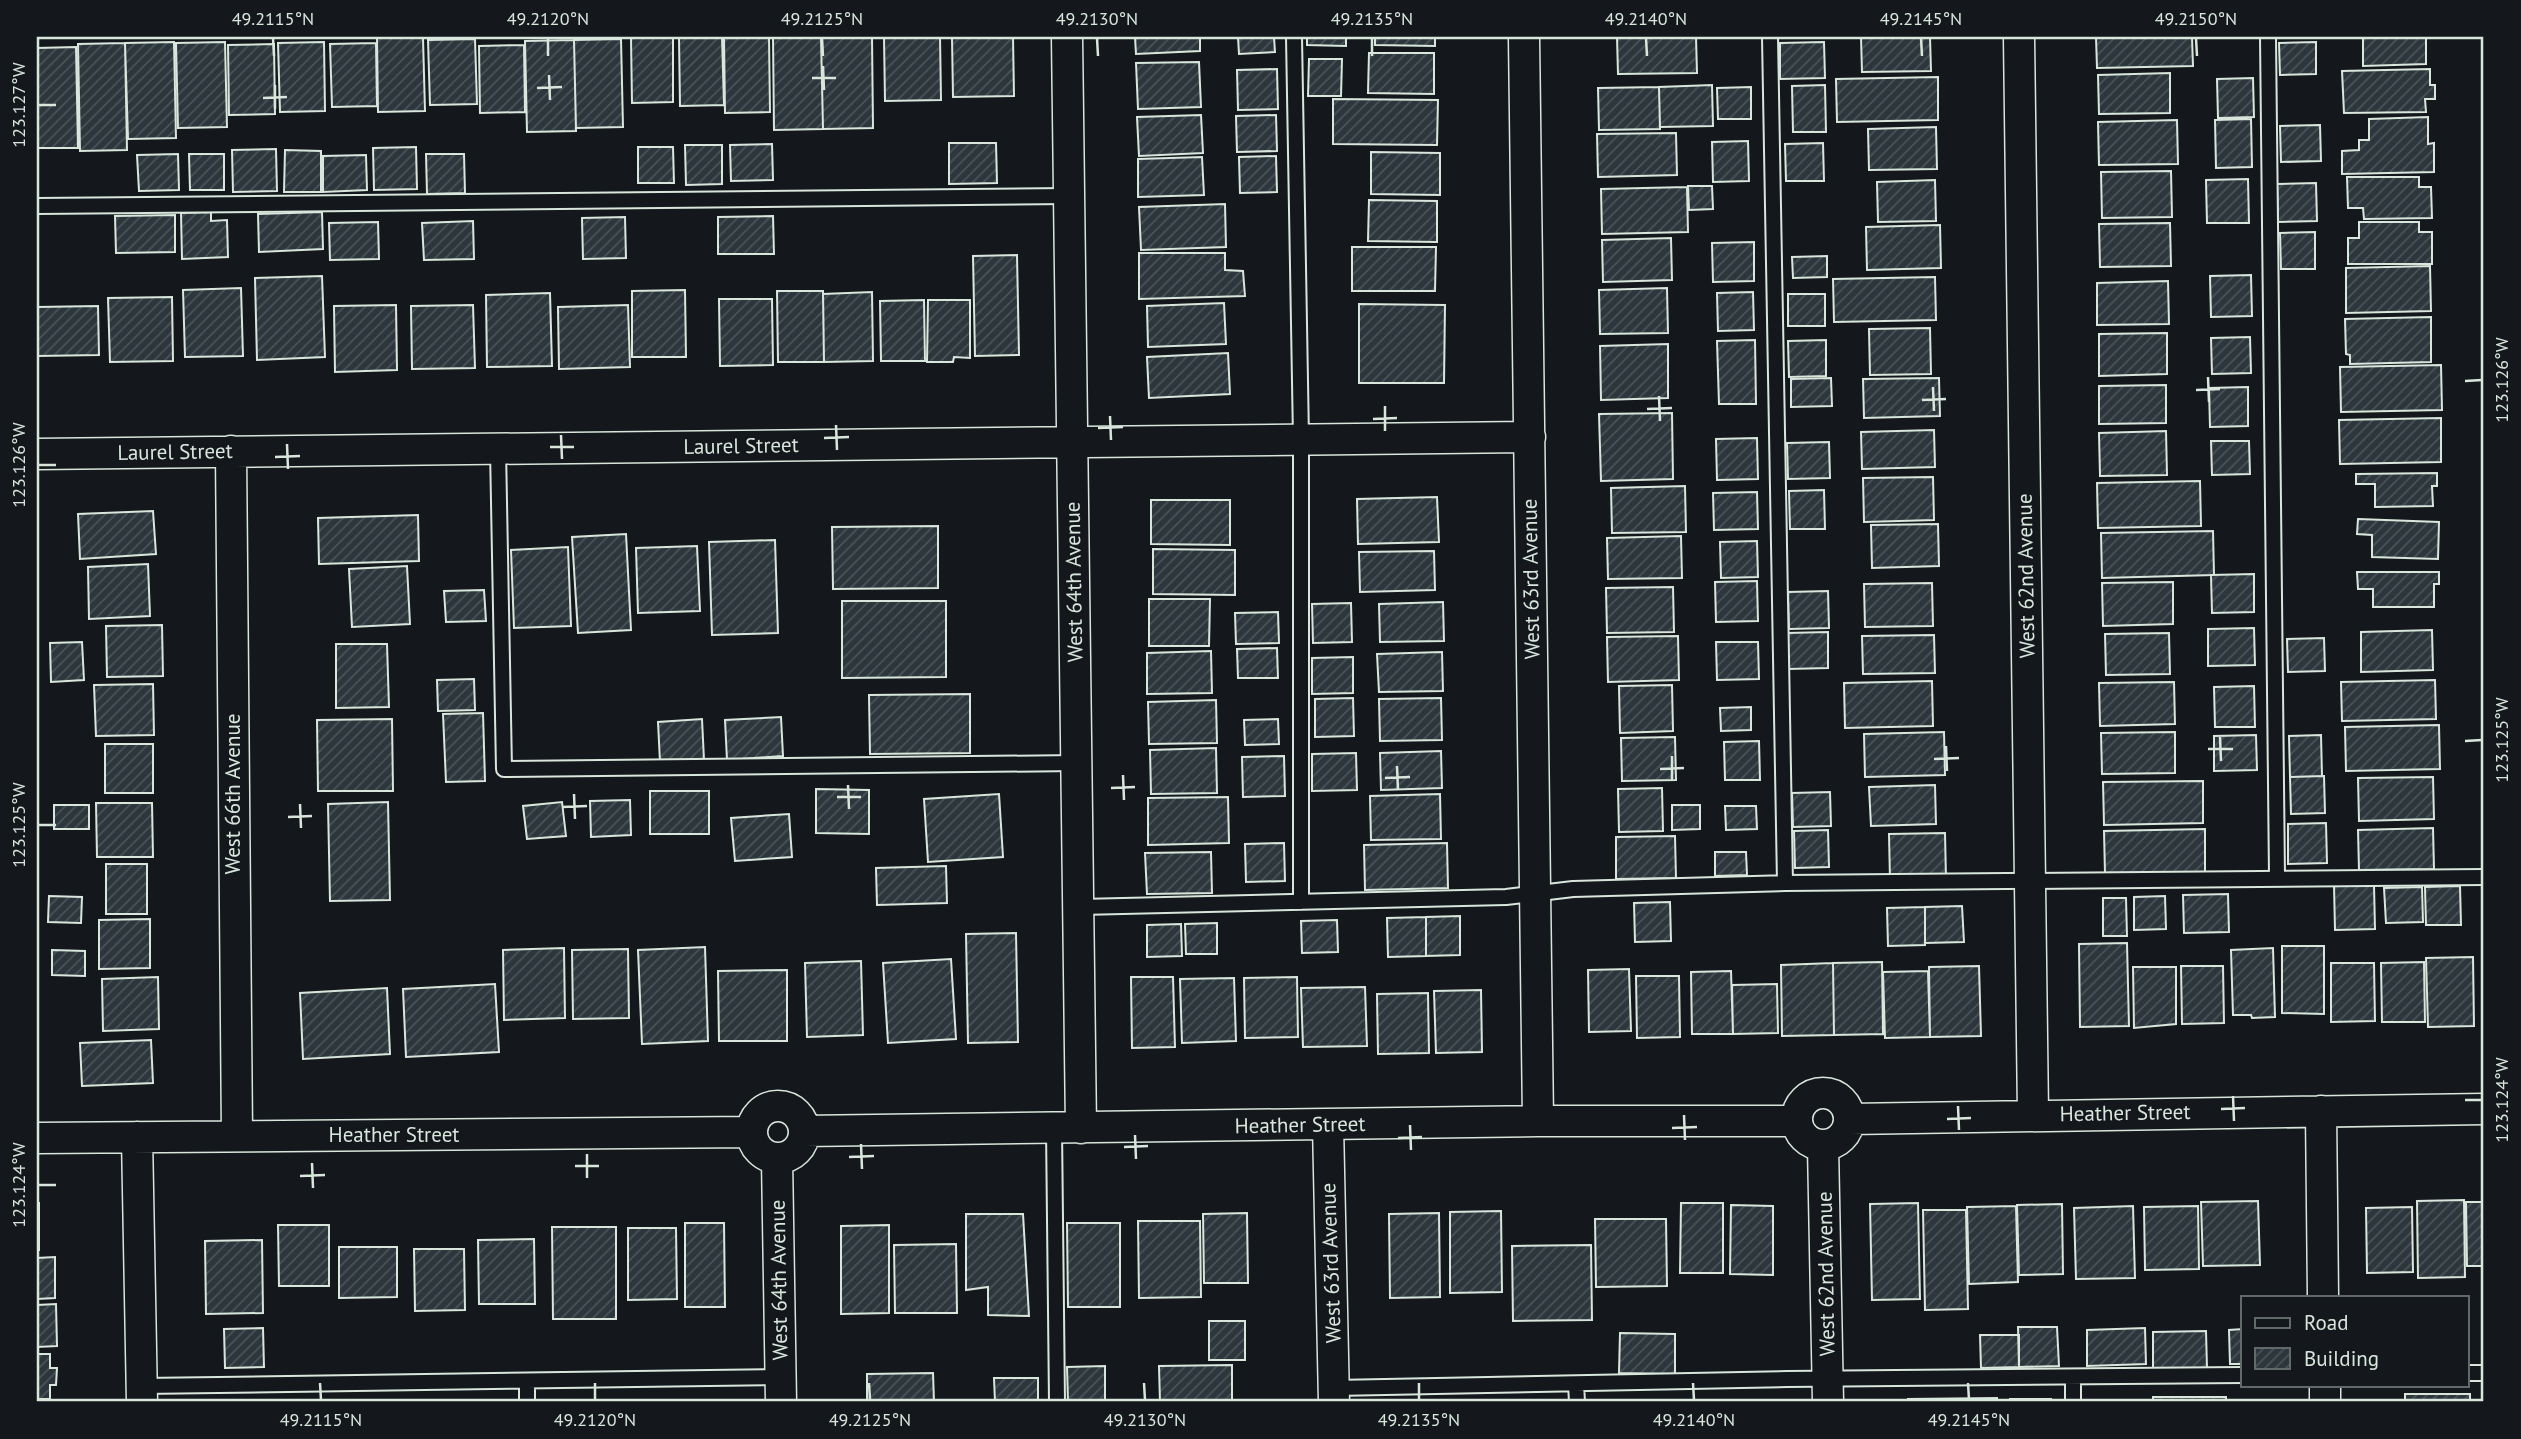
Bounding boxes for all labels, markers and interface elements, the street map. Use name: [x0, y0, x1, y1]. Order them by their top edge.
text: 49.2115°N: [232, 7, 314, 30]
text: 49.2120°N: [507, 7, 589, 30]
text: 49.2125°N: [781, 7, 863, 30]
text: 49.2130°N: [1056, 7, 1138, 30]
text: 49.2135°N: [1331, 7, 1413, 30]
text: 49.2140°N: [1605, 7, 1687, 30]
text: 49.2145°N: [1880, 7, 1962, 30]
text: 49.2150°N: [2155, 7, 2237, 30]
text: 123.127°W: [7, 62, 30, 148]
text: 123.126°W: [2490, 337, 2513, 423]
text: 123.126°W: [7, 422, 30, 508]
street label: Laurel Street: [683, 431, 799, 460]
street label: Laurel Street: [117, 437, 233, 466]
street label: West 62nd Avenue: [2011, 493, 2040, 659]
street label: West 63rd Avenue: [1516, 498, 1545, 660]
street label: West 64th Avenue: [1059, 501, 1088, 663]
text: 123.125°W: [2490, 697, 2513, 783]
street label: West 66th Avenue: [219, 714, 246, 874]
text: 123.125°W: [7, 782, 30, 868]
text: 123.124°W: [2490, 1057, 2513, 1143]
street label: Heather Street: [2059, 1098, 2191, 1127]
street label: Heather Street: [1234, 1110, 1366, 1139]
street label: Heather Street: [329, 1121, 459, 1148]
text: 123.124°W: [7, 1142, 30, 1228]
street label: West 63rd Avenue: [1314, 1182, 1347, 1344]
street label: West 62nd Avenue: [1811, 1191, 1840, 1357]
street label: West 64th Avenue: [764, 1199, 793, 1361]
legend: [2241, 1296, 2468, 1386]
text: Road: [2304, 1309, 2348, 1336]
text: Building: [2304, 1345, 2379, 1372]
text: 49.2115°N: [280, 1408, 362, 1431]
text: 49.2120°N: [554, 1408, 636, 1431]
text: 49.2125°N: [829, 1408, 911, 1431]
text: 49.2130°N: [1104, 1408, 1186, 1431]
text: 49.2135°N: [1378, 1408, 1460, 1431]
text: 49.2140°N: [1653, 1408, 1735, 1431]
text: 49.2145°N: [1928, 1408, 2010, 1431]

